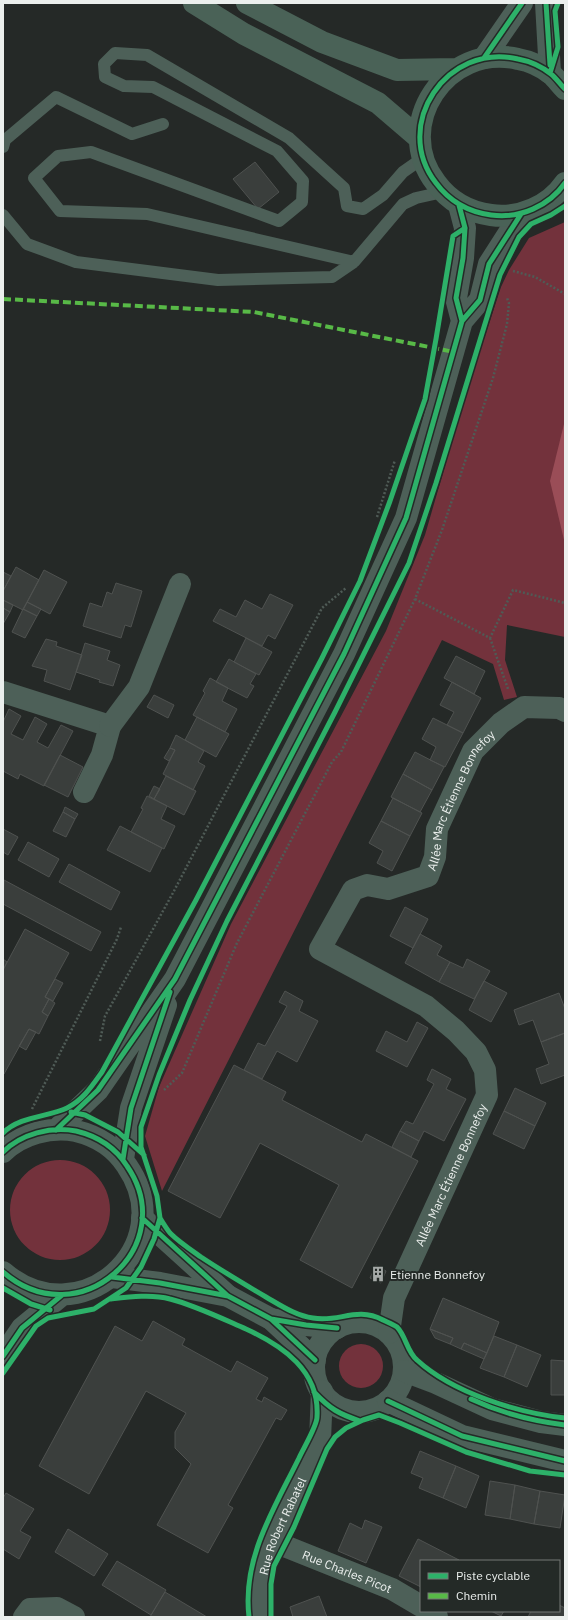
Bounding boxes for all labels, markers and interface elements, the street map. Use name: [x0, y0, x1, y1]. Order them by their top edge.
street label: Allée Marc Étienne Bonnefoy: [423, 727, 497, 873]
street label: Allée Marc Étienne Bonnefoy: [411, 1101, 490, 1248]
building icon: Etienne Bonnefoy: [369, 1265, 387, 1283]
place label: Etienne Bonnefoy: [390, 1267, 485, 1282]
street label: Rue Robert Rabatel: [255, 1475, 309, 1576]
street label: Rue Charles Picot: [300, 1547, 394, 1596]
legend: [420, 1560, 560, 1612]
text: Piste cyclable: [456, 1568, 531, 1583]
text: Chemin: [456, 1588, 497, 1603]

